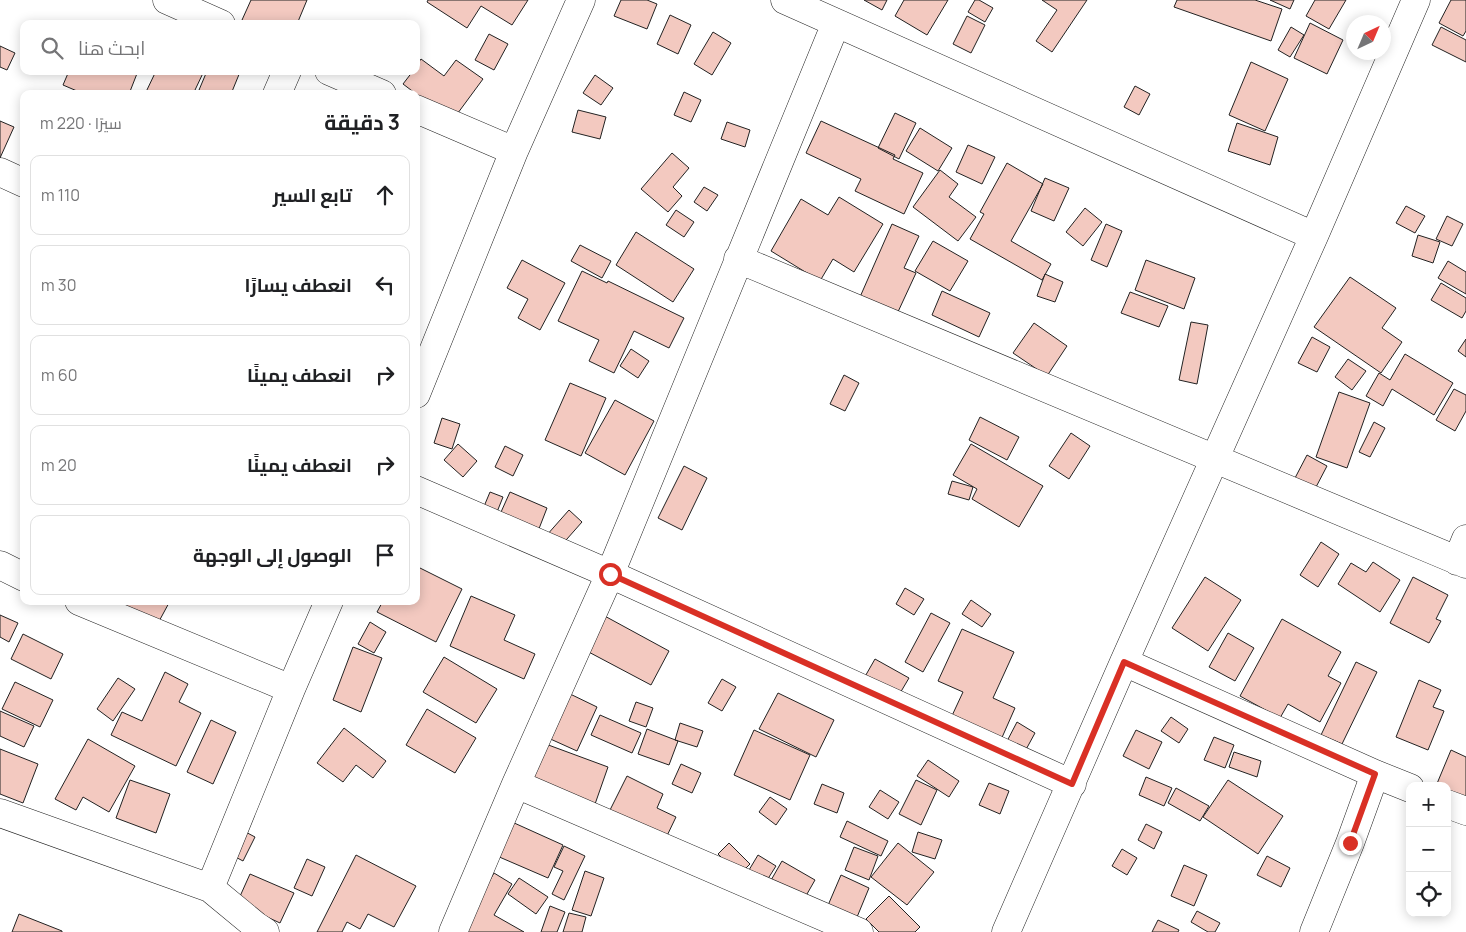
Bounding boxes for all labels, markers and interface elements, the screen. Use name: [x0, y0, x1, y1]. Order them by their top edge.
north arrow: [1346, 15, 1391, 60]
search box: [20, 20, 420, 75]
icon: search: [38, 34, 66, 62]
text: ابحث هنا: [78, 35, 145, 61]
text: 3 دقيقة: [324, 108, 400, 136]
text: سيرًا · 220 m: [40, 112, 122, 134]
icon: ahead: [371, 181, 399, 209]
text: تابع السير: [273, 182, 352, 208]
text: 110 m: [41, 184, 80, 206]
icon: left: [371, 271, 399, 299]
text: انعطف يسارًا: [245, 272, 352, 298]
text: 30 m: [41, 274, 76, 296]
icon: right: [371, 361, 399, 389]
text: انعطف يمينًا: [247, 362, 352, 388]
text: 60 m: [41, 364, 77, 386]
icon: right: [371, 451, 399, 479]
text: انعطف يمينًا: [247, 452, 352, 478]
text: 20 m: [41, 454, 77, 476]
icon: arrive: [371, 541, 399, 569]
text: الوصول إلى الوجهة: [193, 542, 352, 568]
route start: [599, 563, 622, 586]
map controls: [1406, 782, 1451, 917]
button: +: [1406, 782, 1451, 827]
button: −: [1406, 827, 1451, 872]
route end: [1339, 832, 1362, 855]
button: locate: [1406, 872, 1451, 917]

